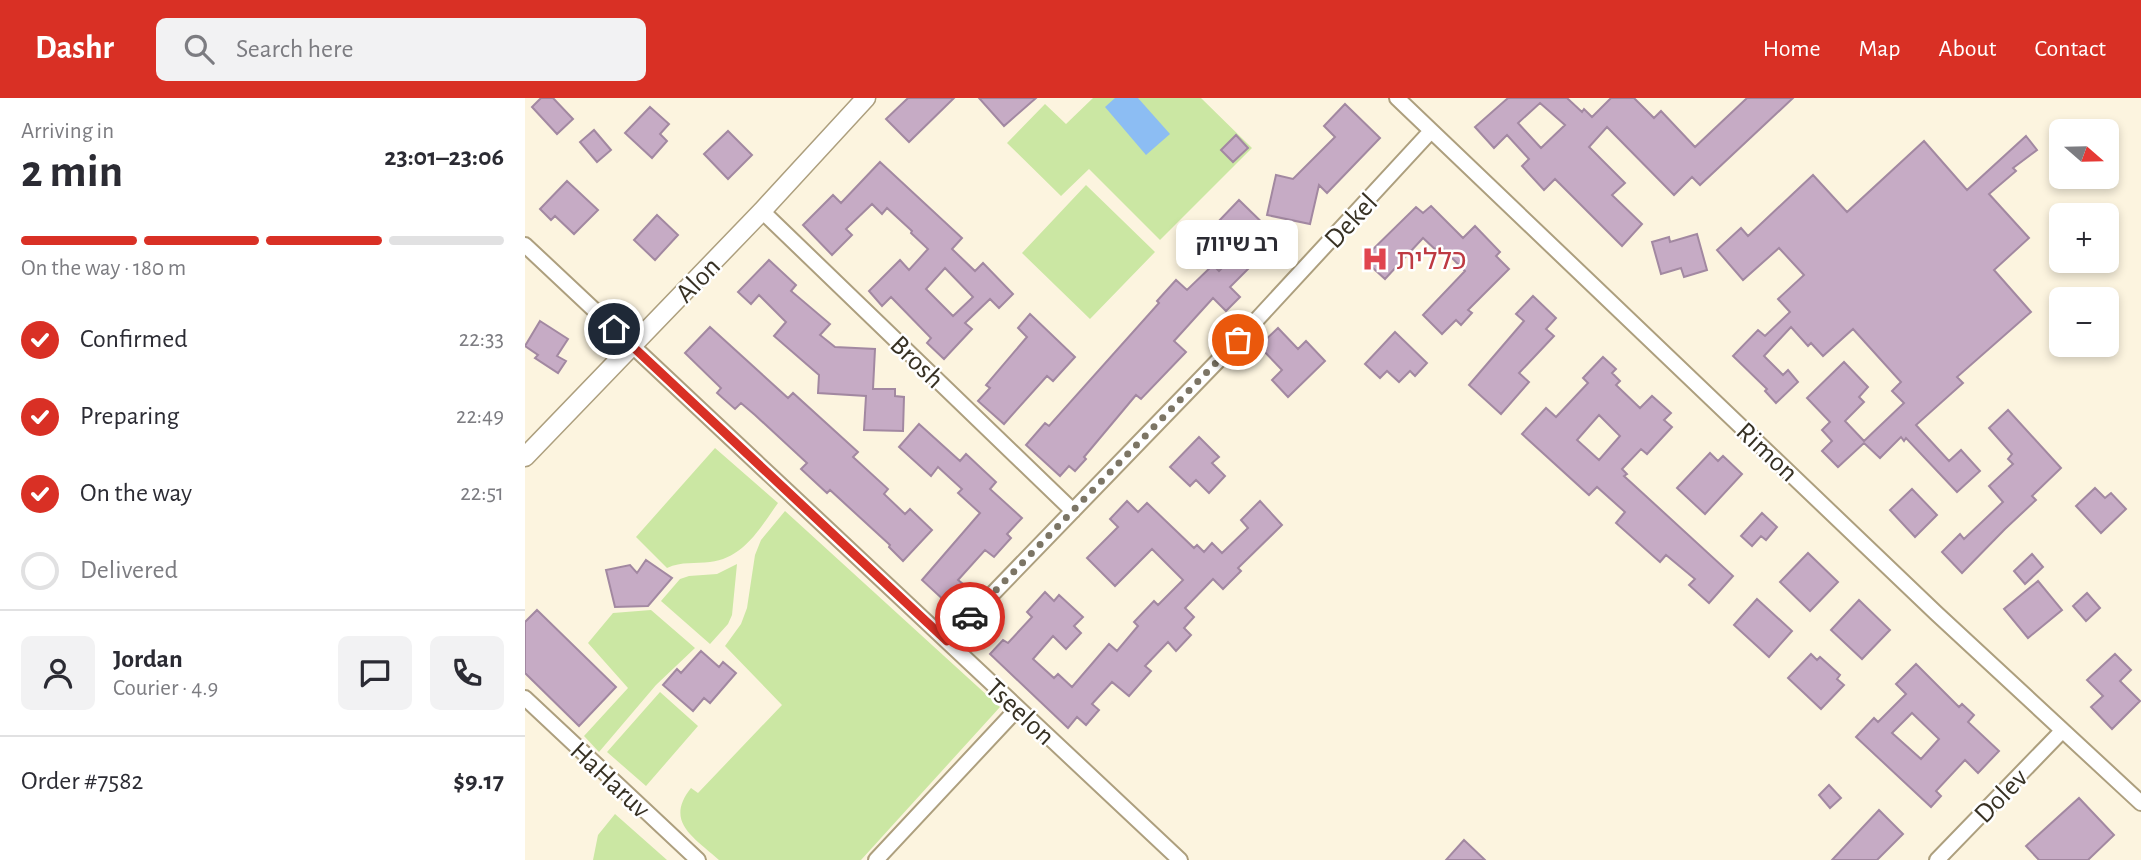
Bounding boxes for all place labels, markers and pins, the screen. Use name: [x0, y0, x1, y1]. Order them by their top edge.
callout: רב שיווק: [1177, 221, 1299, 270]
hospital icon: כללית: [1360, 244, 1390, 274]
place label: כללית: [1396, 247, 1467, 275]
pin: [584, 299, 644, 359]
pin: [1208, 310, 1268, 370]

